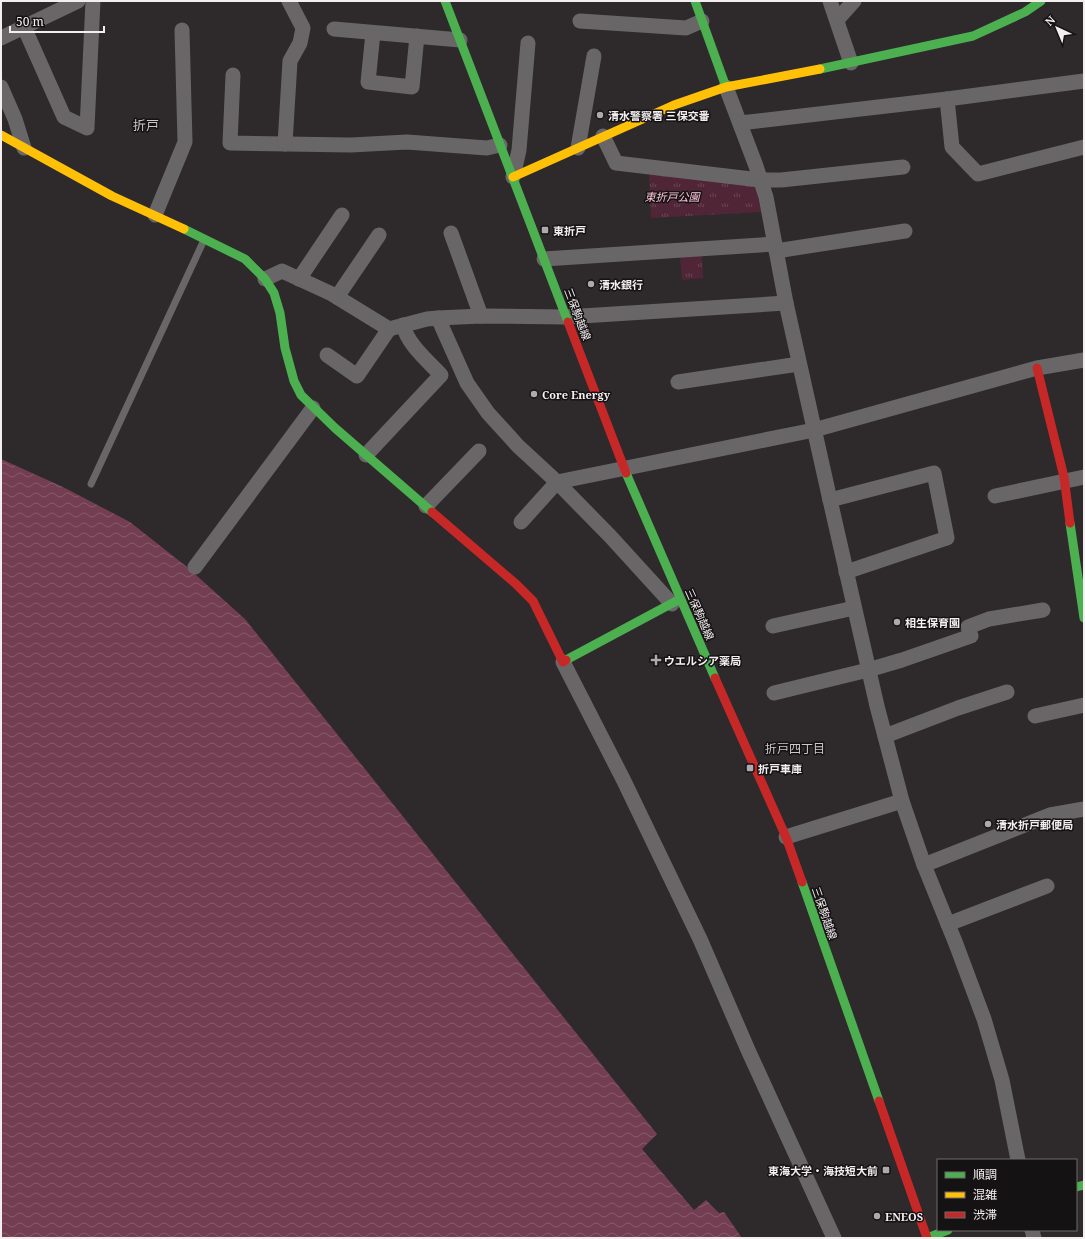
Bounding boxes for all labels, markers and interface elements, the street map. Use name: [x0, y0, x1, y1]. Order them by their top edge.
scale bar: [10, 8, 104, 34]
north arrow: [1037, 8, 1077, 48]
text: N: [1041, 12, 1058, 29]
text: 50 m: [16, 13, 44, 30]
place label: 清水警察署 三保交番: [608, 108, 710, 123]
marker: 清水警察署 三保交番: [595, 110, 605, 120]
district label: 折戸: [133, 116, 159, 134]
park label: 東折戸公園: [645, 189, 701, 204]
place label: 東折戸: [553, 223, 586, 238]
marker: 東折戸: [540, 225, 550, 235]
place label: 清水銀行: [599, 277, 643, 292]
marker: 清水銀行: [586, 279, 596, 289]
street label: 三保駒越線: [561, 286, 595, 342]
place label: Core Energy: [542, 387, 611, 402]
marker: Core Energy: [529, 389, 539, 399]
street label: 三保駒越線: [682, 586, 718, 642]
place label: 相生保育園: [905, 615, 960, 630]
marker: 相生保育園: [892, 617, 902, 627]
place label: ウエルシア薬局: [664, 653, 741, 668]
marker: ウエルシア薬局: [651, 655, 661, 665]
district label: 折戸四丁目: [765, 740, 825, 757]
place label: 折戸車庫: [758, 761, 802, 776]
marker: 折戸車庫: [745, 763, 755, 773]
place label: 清水折戸郵便局: [996, 817, 1073, 832]
marker: 清水折戸郵便局: [983, 819, 993, 829]
street label: 三保駒越線: [809, 885, 841, 941]
legend: [937, 1159, 1077, 1231]
place label: 東海大学・海技短大前: [768, 1163, 878, 1178]
marker: 東海大学・海技短大前: [881, 1165, 891, 1175]
text: 順調: [973, 1166, 997, 1183]
text: 混雑: [973, 1186, 997, 1203]
text: 渋滞: [973, 1206, 997, 1223]
place label: ENEOS: [885, 1209, 923, 1224]
marker: ENEOS: [872, 1211, 882, 1221]

